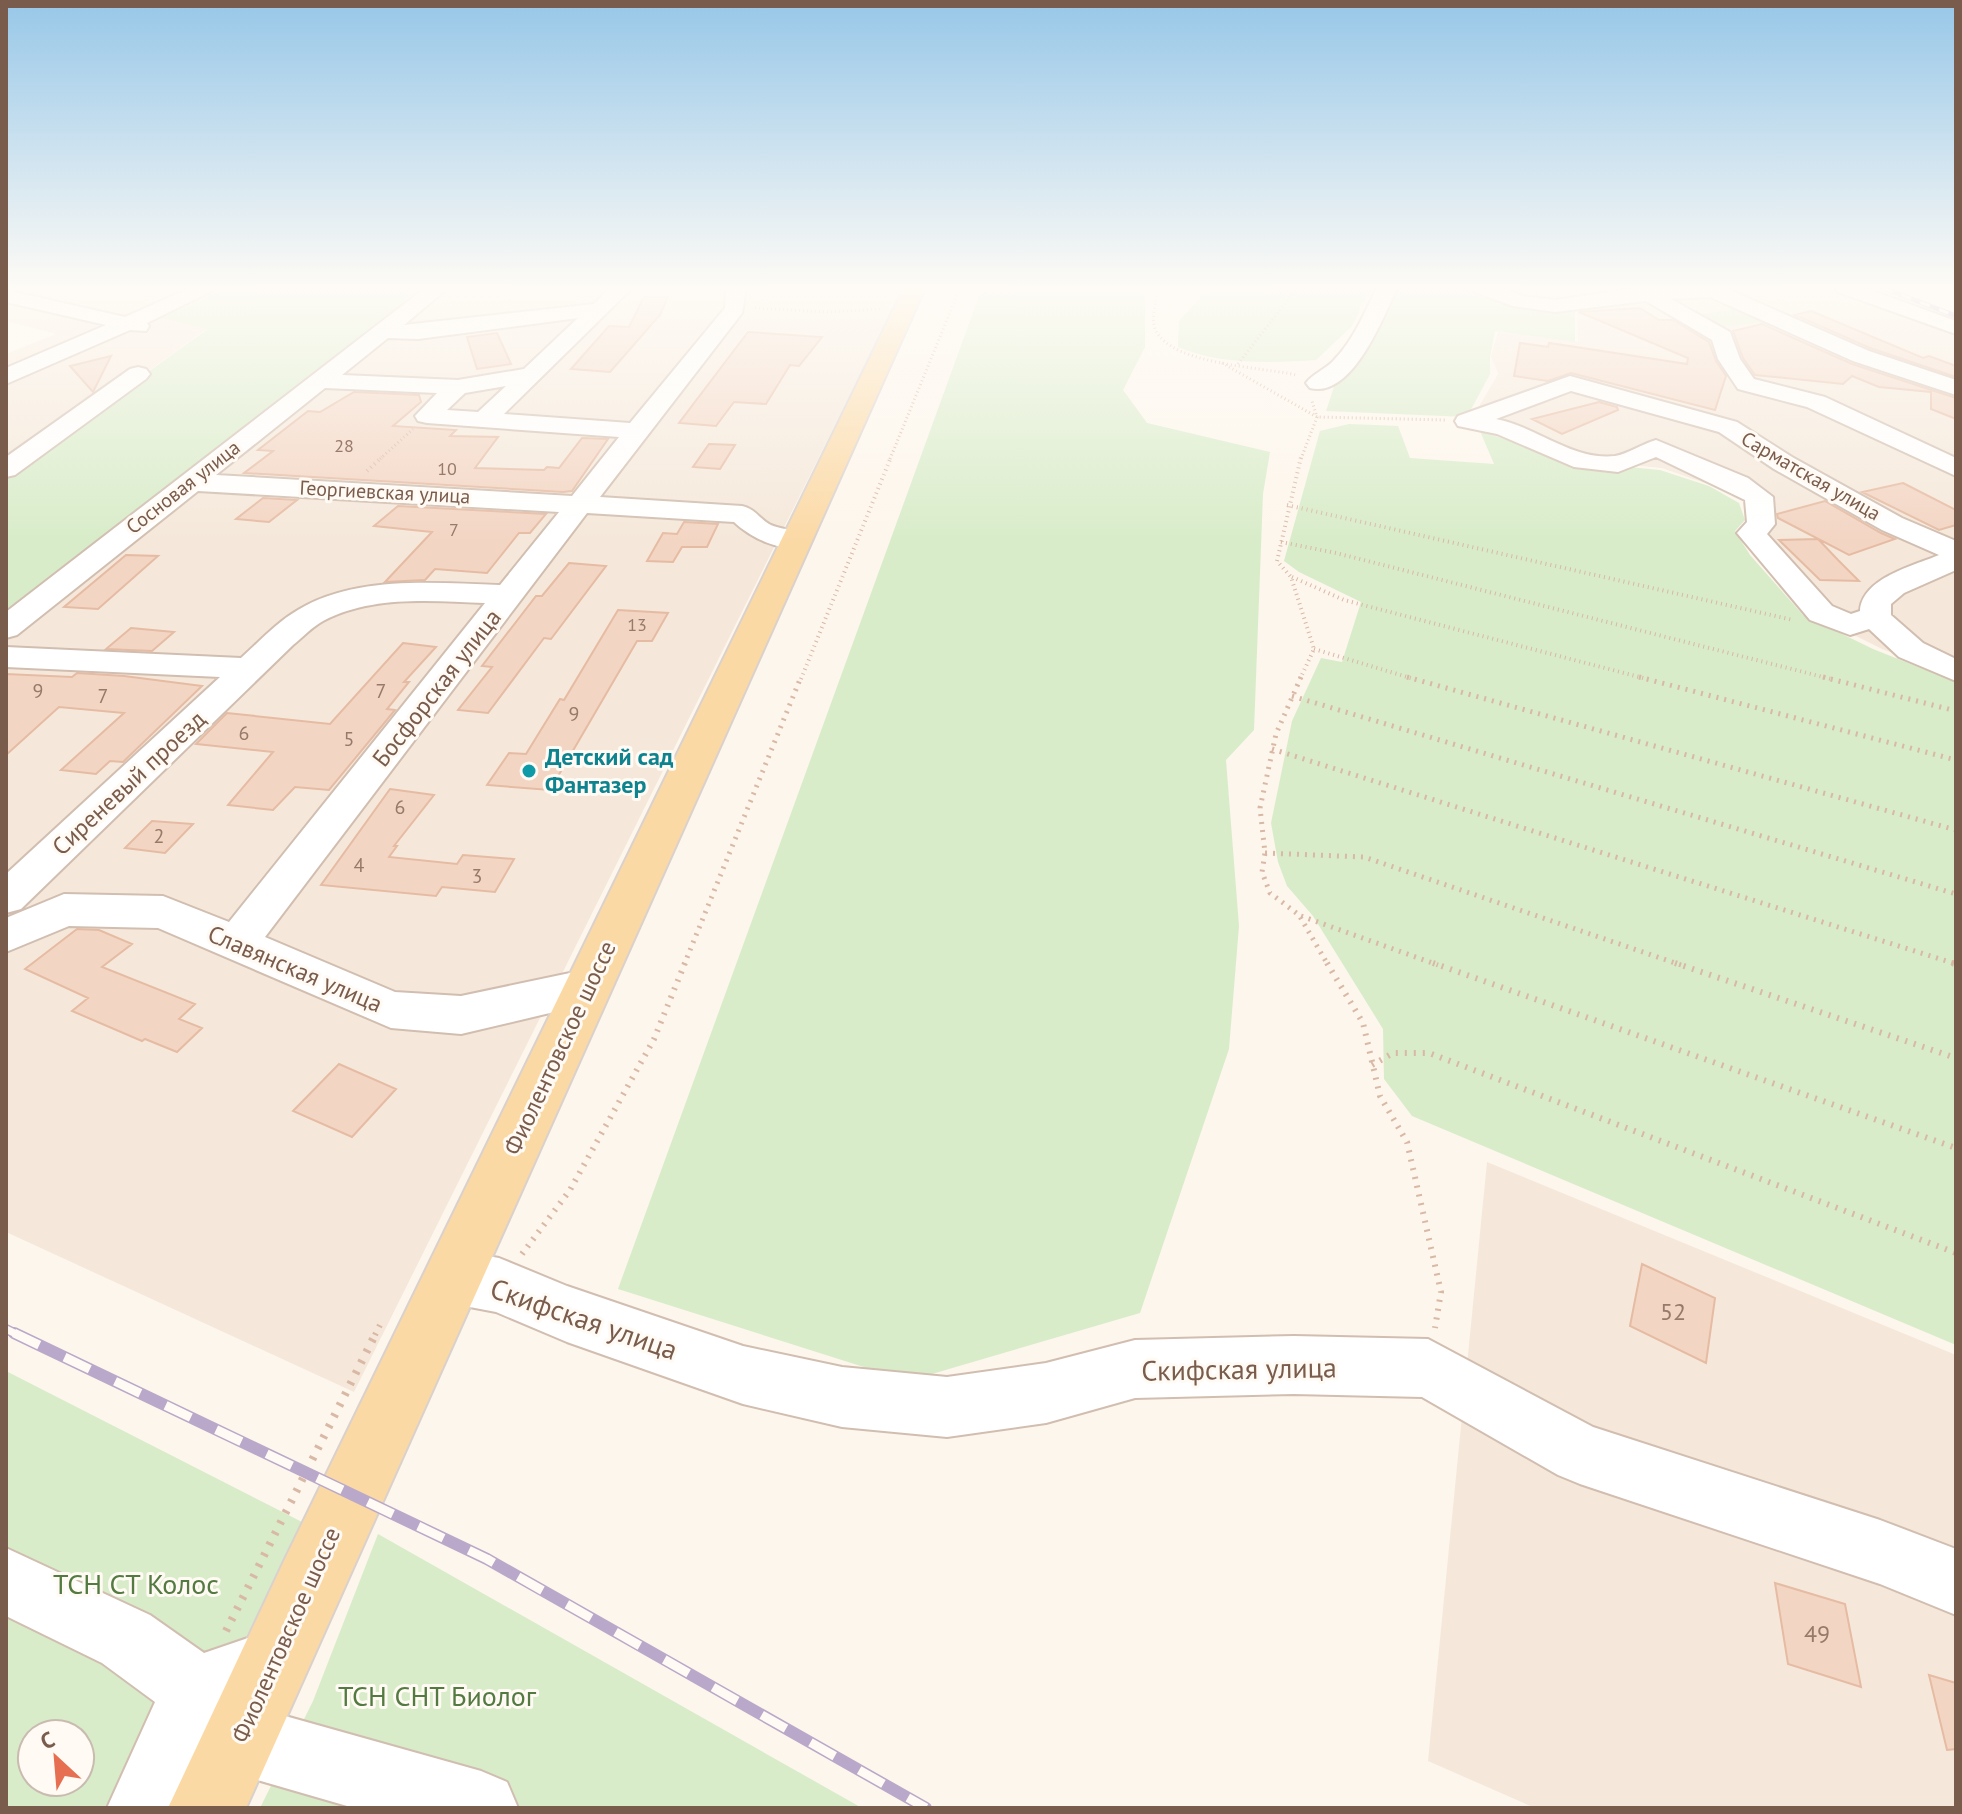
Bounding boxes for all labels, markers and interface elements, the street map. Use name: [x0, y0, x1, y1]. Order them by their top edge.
street label: Сарматская улица: [1737, 426, 1885, 526]
street label: Сосновая улица: [121, 434, 245, 540]
house number: 28: [334, 434, 354, 457]
house number: 10: [437, 457, 457, 480]
street label: Георгиевская улица: [299, 475, 471, 509]
house number: 7: [449, 518, 459, 541]
street label: Босфорская улица: [365, 603, 508, 773]
house number: 13: [627, 613, 647, 636]
house number: 9: [33, 678, 43, 704]
house number: 7: [376, 678, 386, 704]
house number: 7: [98, 683, 108, 709]
house number: 9: [569, 701, 579, 727]
street label: Сиреневый проезд: [45, 703, 212, 862]
house number: 6: [239, 720, 249, 746]
house number: 5: [344, 726, 354, 752]
place label: Детский сад Фантазер: [545, 741, 674, 800]
marker: Детский сад Фантазер: [520, 762, 538, 780]
house number: 6: [395, 794, 405, 820]
house number: 2: [154, 823, 164, 849]
house number: 4: [354, 852, 365, 878]
house number: 3: [472, 863, 482, 889]
street label: Славянская улица: [203, 918, 387, 1019]
street label: Фиолентовское шоссе: [496, 936, 623, 1160]
street label: Скифская улица: [486, 1269, 683, 1368]
house number: 52: [1660, 1296, 1686, 1327]
street label: Скифская улица: [1141, 1348, 1337, 1389]
street label: Фиолентовское шоссе: [224, 1522, 347, 1747]
park label: ТСН СТ Колос: [53, 1565, 219, 1602]
house number: 49: [1804, 1618, 1830, 1649]
park label: ТСН СНТ Биолог: [338, 1677, 537, 1714]
north arrow: [16, 1718, 96, 1798]
text: С: [36, 1725, 59, 1755]

